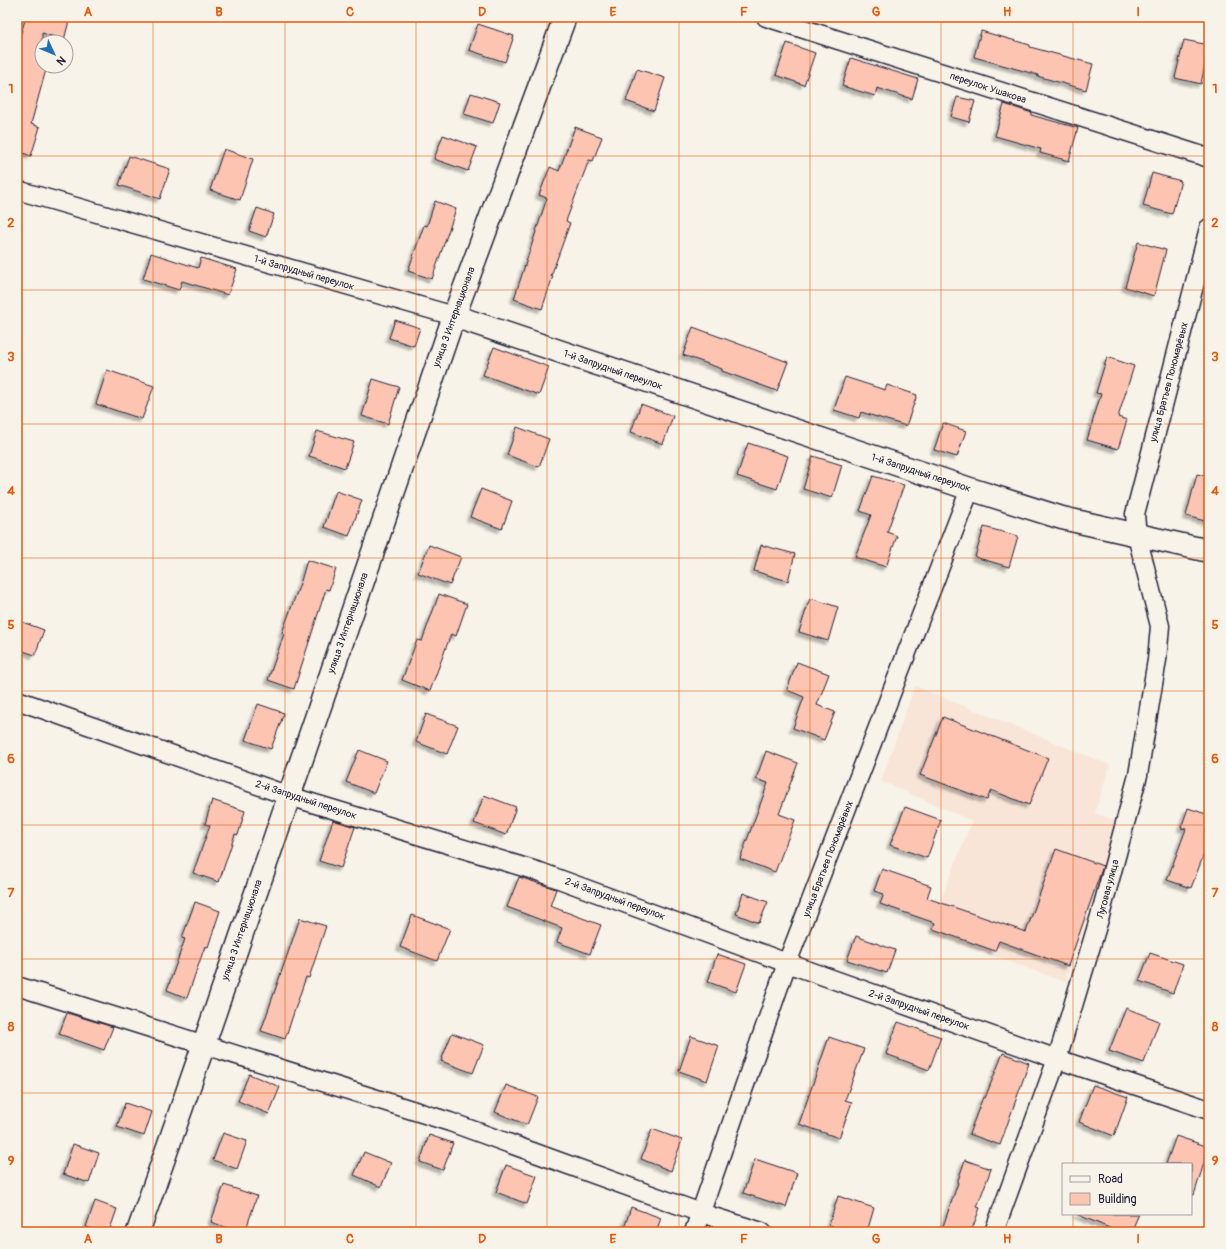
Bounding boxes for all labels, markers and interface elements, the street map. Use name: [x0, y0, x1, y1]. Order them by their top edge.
text: A: [84, 4, 93, 20]
text: B: [215, 4, 223, 20]
text: C: [346, 4, 354, 20]
text: D: [478, 4, 486, 20]
text: E: [610, 4, 617, 20]
text: F: [740, 4, 748, 20]
text: G: [872, 4, 881, 20]
text: H: [1003, 4, 1011, 20]
text: I: [1136, 4, 1140, 20]
north arrow: [34, 34, 74, 74]
text: N: [53, 53, 68, 68]
street label: переулок Ушакова: [948, 70, 1028, 106]
text: 1: [8, 81, 14, 97]
text: 1: [1212, 81, 1218, 97]
text: 2: [7, 215, 15, 231]
text: 2: [1211, 215, 1219, 231]
street label: 1-й Запрудный переулок: [252, 253, 356, 293]
street label: улица 3 Интернационала: [430, 265, 478, 370]
street label: улица Братьев Пономарёвых: [1147, 321, 1191, 444]
street label: 1-й Запрудный переулок: [562, 347, 664, 393]
text: 3: [7, 349, 15, 365]
text: 3: [1211, 349, 1219, 365]
street label: 1-й Запрудный переулок: [870, 451, 972, 495]
text: 4: [7, 483, 15, 499]
text: 4: [1211, 483, 1219, 499]
street label: улица 3 Интернационала: [325, 571, 371, 676]
text: 5: [7, 617, 15, 633]
text: 5: [1211, 617, 1219, 633]
text: 6: [7, 751, 15, 767]
text: 6: [1211, 751, 1219, 767]
street label: 2-й Запрудный переулок: [254, 778, 358, 822]
street label: улица Братьев Пономарёвых: [800, 799, 856, 920]
street label: Луговая улица: [1094, 858, 1122, 921]
street label: 2-й Запрудный переулок: [563, 875, 667, 923]
street label: улица 3 Интернационала: [219, 878, 265, 983]
text: 7: [8, 885, 15, 901]
text: 7: [1212, 885, 1219, 901]
street label: 2-й Запрудный переулок: [867, 987, 971, 1033]
text: 8: [8, 1019, 15, 1035]
text: 8: [1212, 1019, 1219, 1035]
text: 9: [8, 1153, 15, 1169]
text: 9: [1212, 1153, 1219, 1169]
legend: [1062, 1163, 1192, 1215]
text: Road: [1098, 1172, 1123, 1187]
text: Building: [1098, 1192, 1137, 1207]
text: A: [84, 1231, 93, 1247]
text: B: [215, 1231, 223, 1247]
text: C: [346, 1231, 354, 1247]
text: D: [478, 1231, 486, 1247]
text: E: [610, 1231, 617, 1247]
text: F: [740, 1231, 748, 1247]
text: G: [872, 1231, 881, 1247]
text: H: [1003, 1231, 1011, 1247]
text: I: [1136, 1231, 1140, 1247]

